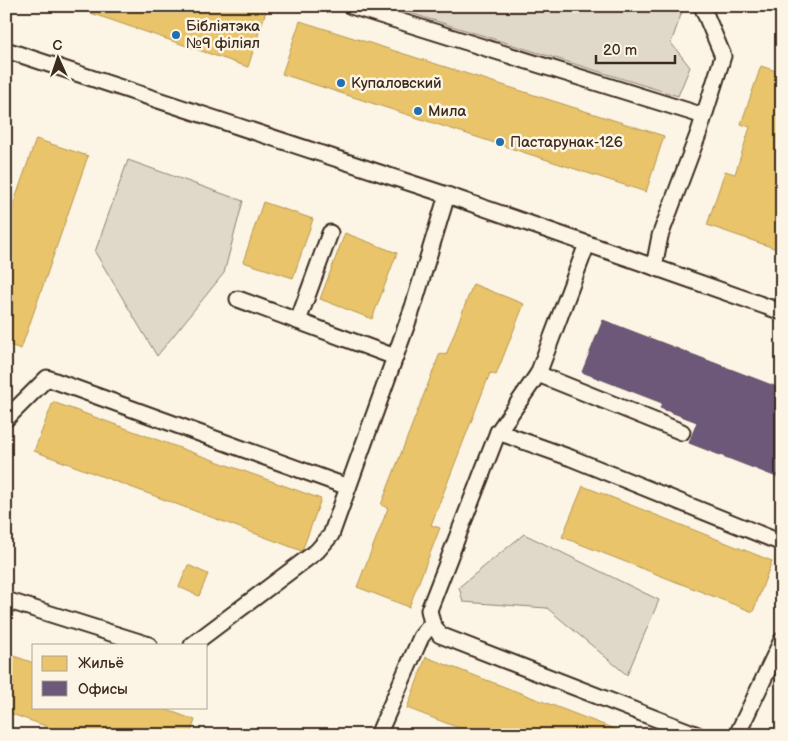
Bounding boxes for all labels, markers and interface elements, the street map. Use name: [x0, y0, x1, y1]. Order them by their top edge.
place label: Бібліятэка №9 філіял: [186, 17, 260, 53]
marker: Бібліятэка №9 філіял: [170, 29, 182, 41]
north arrow: [32, 32, 82, 82]
scale bar: [596, 32, 674, 64]
text: С: [52, 37, 63, 54]
text: 20 m: [603, 41, 637, 60]
place label: Купаловский: [351, 74, 442, 93]
marker: Купаловский: [335, 77, 347, 89]
place label: Мила: [428, 102, 466, 121]
marker: Мила: [412, 105, 424, 117]
place label: Пастарунак-126: [510, 133, 623, 152]
marker: Пастарунак-126: [494, 136, 506, 148]
legend: [32, 644, 208, 708]
text: Жильё: [78, 654, 124, 673]
text: Офисы: [78, 680, 128, 699]

